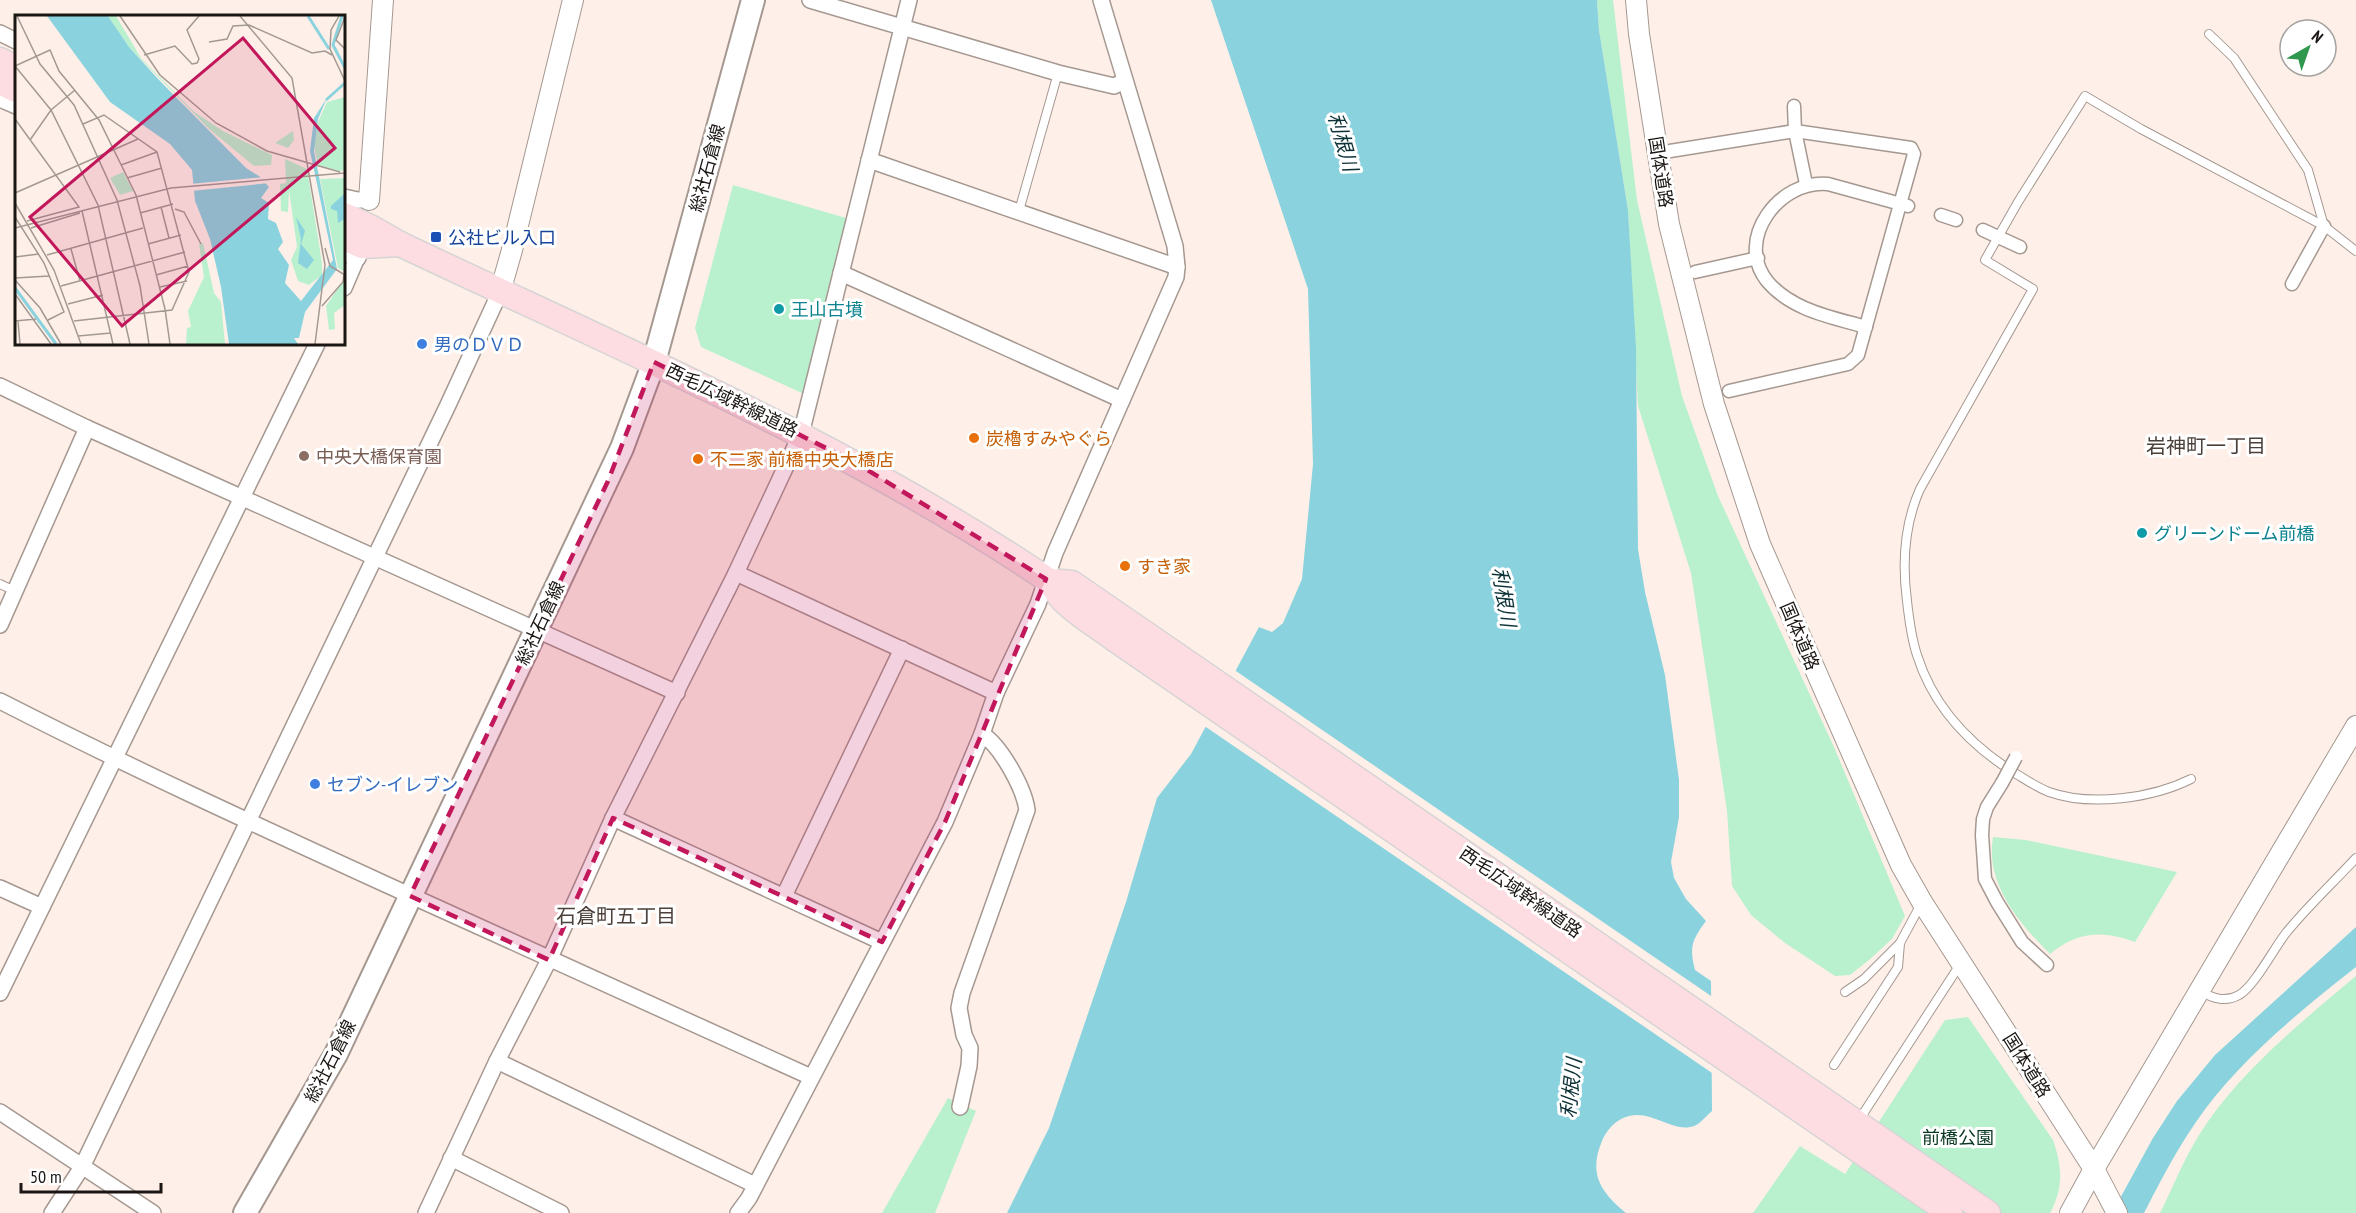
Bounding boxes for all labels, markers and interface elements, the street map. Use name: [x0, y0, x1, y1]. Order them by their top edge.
inset map: [15, 15, 345, 345]
north arrow: [2278, 18, 2338, 78]
text: N: [2308, 26, 2327, 47]
water label: 利根川: [1322, 110, 1364, 176]
street label: 総社石倉線: [684, 122, 730, 214]
street label: 国体道路: [1644, 135, 1678, 209]
place label: 公社ビル入口: [448, 226, 556, 249]
marker: 公社ビル入口: [429, 230, 443, 244]
place label: 王山古墳: [791, 298, 863, 321]
marker: 王山古墳: [772, 302, 786, 316]
place label: 男のＤＶＤ: [434, 333, 524, 356]
marker: 男のＤＶＤ: [415, 337, 429, 351]
street label: 西毛広域幹線道路: [662, 358, 802, 442]
place label: 炭櫓すみやぐら: [986, 427, 1112, 450]
marker: 炭櫓すみやぐら: [967, 431, 981, 445]
district label: 岩神町一丁目: [2146, 433, 2266, 459]
place label: 中央大橋保育園: [316, 445, 442, 468]
place label: 不二家 前橋中央大橋店: [710, 448, 894, 471]
marker: 中央大橋保育園: [297, 449, 311, 463]
marker: 不二家 前橋中央大橋店: [691, 452, 705, 466]
place label: グリーンドーム前橋: [2154, 522, 2315, 545]
marker: グリーンドーム前橋: [2135, 526, 2149, 540]
place label: すき家: [1137, 555, 1191, 578]
marker: すき家: [1118, 559, 1132, 573]
water label: 利根川: [1486, 565, 1522, 631]
street label: 総社石倉線: [511, 577, 569, 669]
street label: 国体道路: [1775, 598, 1825, 674]
place label: セブン-イレブン: [327, 773, 458, 796]
marker: セブン-イレブン: [308, 777, 322, 791]
street label: 西毛広域幹線道路: [1455, 841, 1587, 943]
district label: 石倉町五丁目: [556, 903, 676, 929]
street label: 総社石倉線: [299, 1016, 361, 1106]
street label: 国体道路: [1998, 1028, 2056, 1102]
water label: 利根川: [1555, 1055, 1587, 1119]
park label: 前橋公園: [1922, 1126, 1994, 1149]
scale bar: [21, 1156, 160, 1194]
text: 50 m: [30, 1165, 62, 1188]

